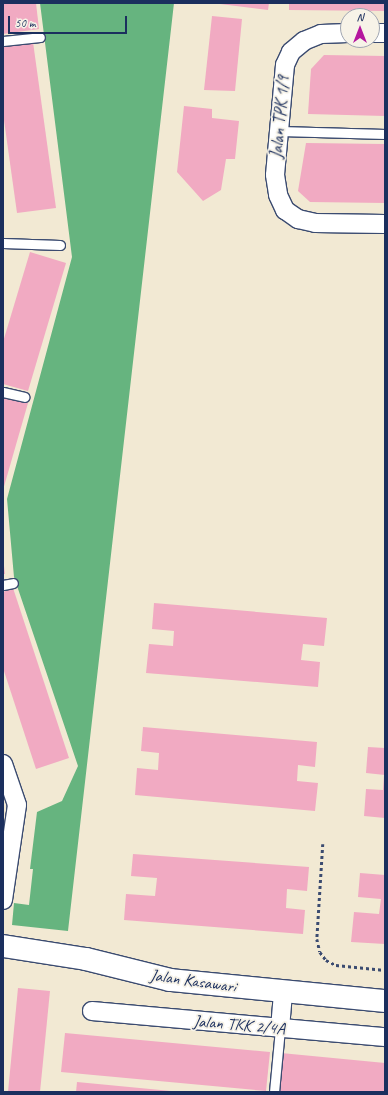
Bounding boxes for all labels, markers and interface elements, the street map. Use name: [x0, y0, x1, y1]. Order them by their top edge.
scale bar: [10, 8, 129, 34]
north arrow: [340, 8, 380, 48]
text: N: [357, 10, 363, 24]
text: 50 m: [15, 15, 35, 31]
street label: Jalan TPK 1/9: [266, 75, 294, 159]
street label: Jalan Kasawari: [149, 965, 237, 997]
street label: Jalan TKK 2/4A: [192, 1011, 286, 1039]

